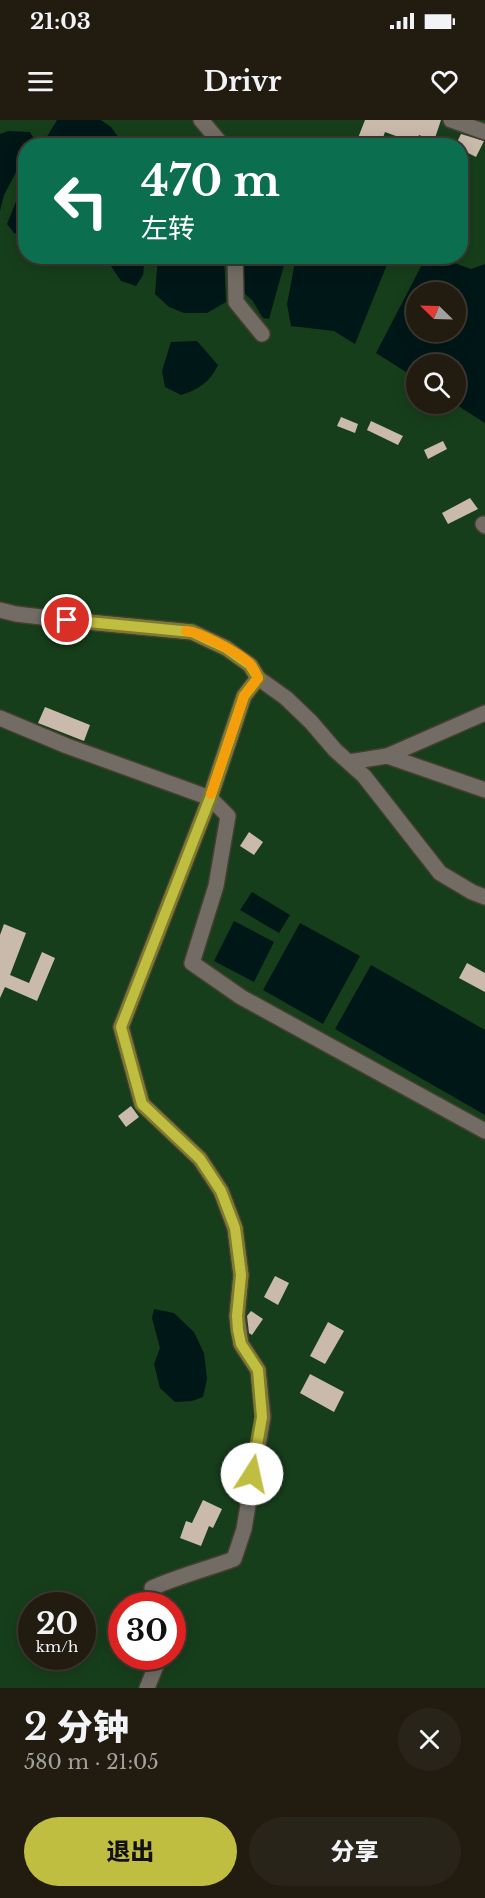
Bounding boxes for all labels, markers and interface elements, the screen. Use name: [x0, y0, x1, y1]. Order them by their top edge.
text: 21:03: [30, 8, 91, 35]
icon: menu: [24, 65, 57, 98]
text: Drivr: [203, 65, 282, 98]
icon: heart: [428, 65, 461, 98]
text: 470 m: [141, 155, 280, 207]
icon: left: [42, 162, 120, 240]
text: 左转: [141, 212, 195, 245]
north arrow: [406, 282, 466, 342]
map controls: [406, 282, 466, 414]
button: search: [406, 354, 466, 414]
pin: [41, 594, 92, 645]
icon: arrive: [50, 603, 83, 636]
position arrow: [220, 1442, 284, 1506]
speed limit sign: 30: [108, 1592, 186, 1670]
text: 20: [36, 1605, 78, 1642]
text: km/h: [36, 1637, 78, 1656]
text: 2 分钟: [24, 1705, 129, 1750]
button: close: [398, 1708, 461, 1771]
text: 580 m · 21:05: [24, 1750, 159, 1774]
button: 退出: [24, 1817, 237, 1886]
button: 分享: [249, 1817, 461, 1886]

